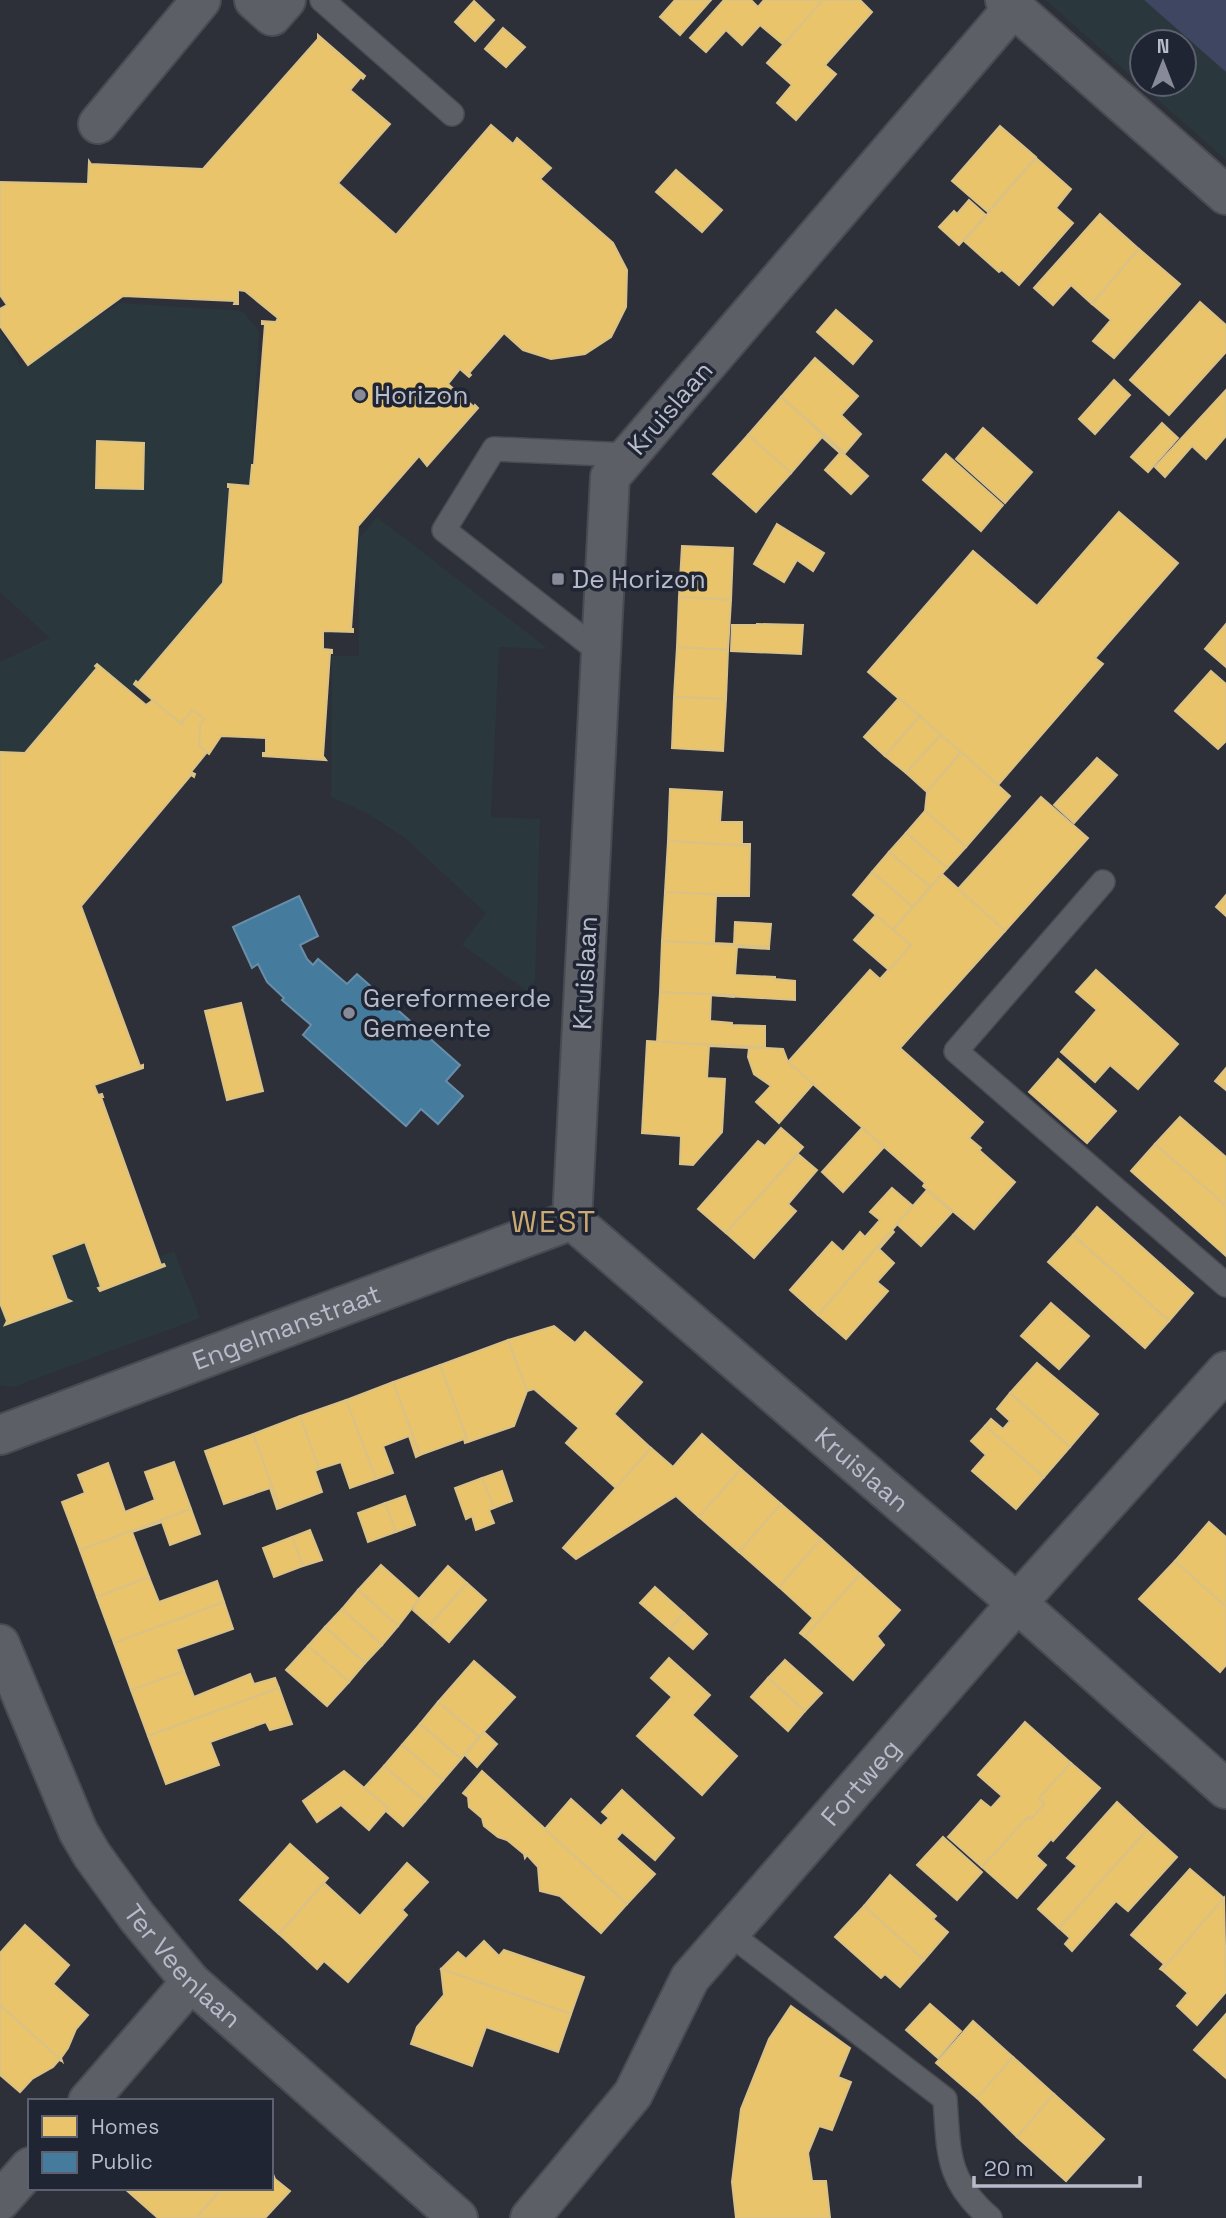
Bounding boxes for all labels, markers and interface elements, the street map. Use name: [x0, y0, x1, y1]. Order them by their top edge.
north arrow: [1128, 28, 1198, 98]
text: N: [1157, 34, 1169, 59]
street label: Kruislaan: [620, 354, 720, 462]
place label: Horizon: [374, 378, 468, 412]
marker: Horizon: [352, 387, 368, 403]
place label: De Horizon: [572, 562, 706, 596]
marker: De Horizon: [550, 571, 566, 587]
street label: Kruislaan: [565, 915, 605, 1031]
place label: Gereformeerde Gemeente: [363, 981, 551, 1045]
marker: Gereformeerde Gemeente: [341, 1005, 357, 1021]
district label: WEST: [511, 1202, 597, 1241]
street label: Engelmanstraat: [188, 1277, 385, 1378]
street label: Kruislaan: [808, 1420, 916, 1520]
street label: Fortweg: [813, 1732, 908, 1833]
street label: Ter Veenlaan: [116, 1897, 248, 2036]
legend: [28, 2099, 273, 2190]
text: Homes: [91, 2113, 159, 2140]
scale bar: [974, 2144, 1140, 2188]
text: Public: [91, 2148, 153, 2175]
text: 20 m: [984, 2155, 1034, 2182]

